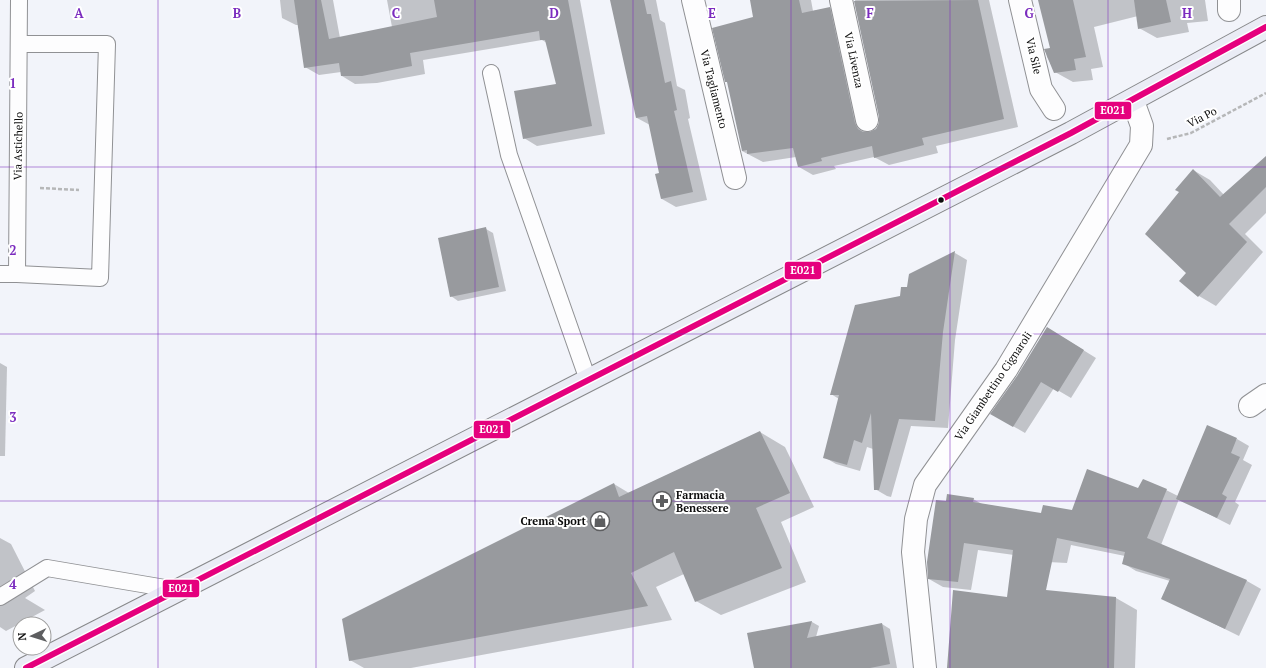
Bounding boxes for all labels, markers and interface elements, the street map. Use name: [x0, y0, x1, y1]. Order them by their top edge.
text: A: [74, 4, 84, 22]
text: B: [233, 4, 241, 22]
text: C: [392, 4, 400, 22]
text: D: [549, 4, 559, 22]
text: E: [708, 4, 716, 22]
text: F: [866, 4, 874, 22]
text: G: [1024, 4, 1034, 22]
text: H: [1182, 4, 1192, 22]
street label: Via Livenza: [841, 31, 867, 90]
street label: Via Sile: [1023, 36, 1045, 76]
street label: Via Tagliamento: [697, 48, 731, 130]
text: 1: [9, 74, 17, 92]
line badge: E021: [1094, 101, 1132, 120]
text: E021: [1100, 103, 1126, 117]
street label: Via Po: [1185, 104, 1219, 130]
street label: Via Astichello: [10, 112, 26, 180]
unlabelled marker: [936, 195, 946, 205]
text: 2: [9, 241, 17, 259]
line badge: E021: [784, 261, 822, 280]
text: E021: [790, 263, 816, 277]
street label: Via Giambettino Cignaroli: [951, 329, 1035, 443]
text: 3: [9, 408, 17, 426]
line badge: E021: [473, 420, 511, 439]
text: E021: [479, 422, 505, 436]
place label: Farmacia Benessere: [676, 488, 729, 515]
pharmacy icon: Farmacia Benessere: [651, 490, 673, 512]
shop icon: Crema Sport: [589, 510, 611, 532]
place label: Crema Sport: [520, 514, 587, 528]
text: 4: [9, 575, 17, 593]
line badge: E021: [162, 579, 200, 598]
text: E021: [168, 581, 194, 595]
north arrow: [12, 616, 52, 656]
text: N: [15, 631, 29, 641]

